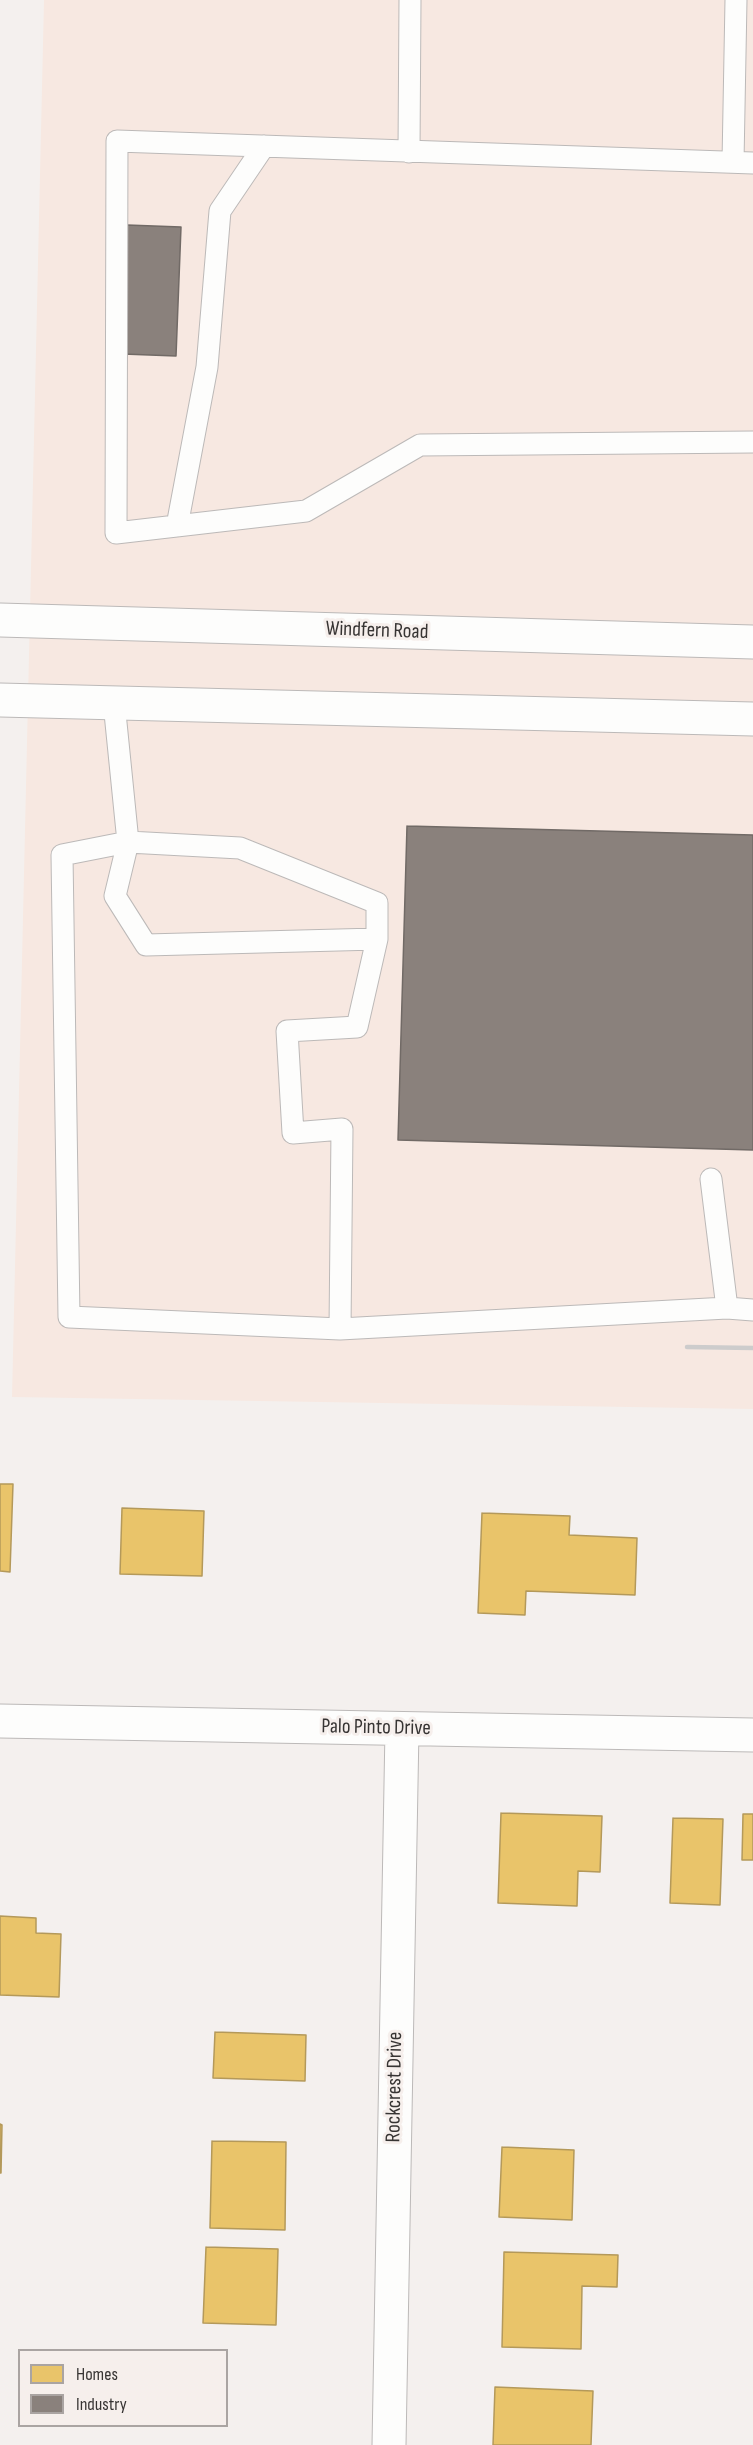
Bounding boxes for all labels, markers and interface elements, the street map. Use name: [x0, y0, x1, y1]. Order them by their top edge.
street label: Windfern Road: [325, 617, 429, 645]
street label: Palo Pinto Drive: [321, 1714, 431, 1742]
street label: Rockcrest Drive: [381, 2031, 409, 2143]
legend: [18, 2349, 228, 2427]
text: Homes: [76, 2364, 118, 2385]
text: Industry: [76, 2394, 127, 2415]

